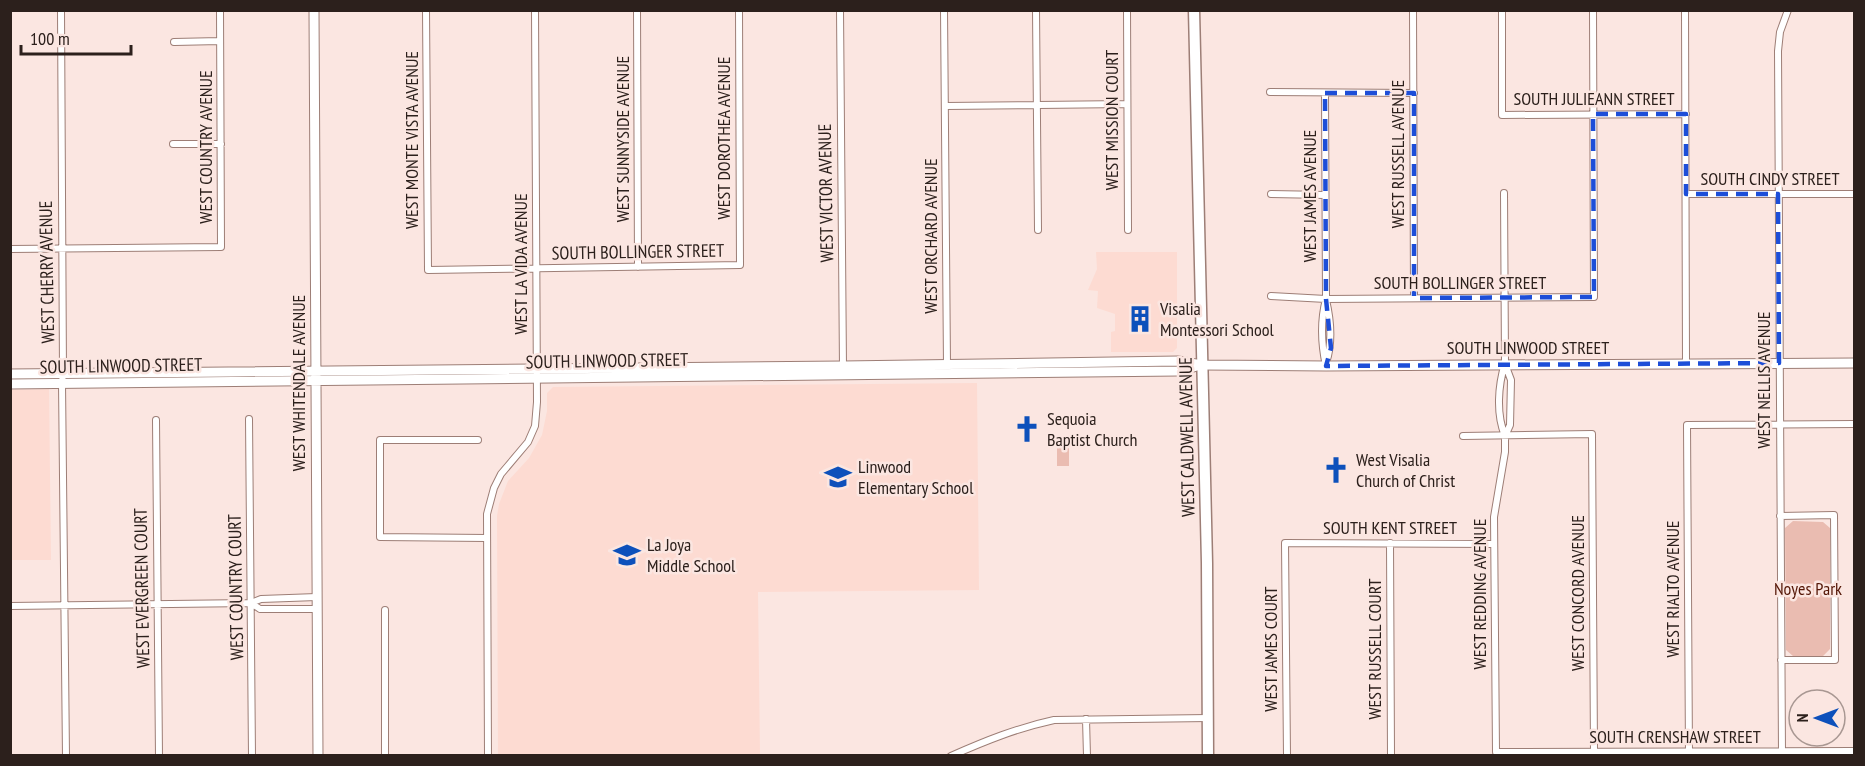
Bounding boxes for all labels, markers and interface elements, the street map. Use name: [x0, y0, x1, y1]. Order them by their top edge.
scale bar: [21, 18, 130, 56]
text: 100 m: [30, 27, 70, 50]
street label: WEST MISSION COURT: [1100, 50, 1123, 190]
street label: WEST MONTE VISTA AVENUE: [400, 51, 423, 229]
street label: WEST SUNNYSIDE AVENUE: [611, 56, 634, 222]
street label: WEST DOROTHEA AVENUE: [712, 57, 735, 219]
street label: WEST COUNTRY AVENUE: [194, 70, 217, 224]
street label: WEST RUSSELL AVENUE: [1386, 80, 1409, 228]
street label: SOUTH JULIEANN STREET: [1513, 87, 1675, 110]
street label: WEST VICTOR AVENUE: [813, 124, 838, 262]
street label: WEST JAMES AVENUE: [1298, 130, 1321, 262]
street label: WEST ORCHARD AVENUE: [919, 158, 942, 314]
street label: SOUTH CINDY STREET: [1701, 167, 1839, 190]
street label: WEST LA VIDA AVENUE: [509, 193, 532, 335]
street label: WEST CHERRY AVENUE: [34, 200, 59, 344]
street label: SOUTH BOLLINGER STREET: [552, 238, 724, 265]
street label: SOUTH BOLLINGER STREET: [1374, 271, 1546, 294]
street label: WEST WHITENDALE AVENUE: [287, 295, 310, 471]
place label: Visalia Montessori School: [1159, 297, 1275, 341]
building icon: Visalia Montessori School: [1125, 304, 1155, 334]
street label: WEST NELLIS AVENUE: [1752, 311, 1775, 449]
street label: SOUTH LINWOOD STREET: [1447, 336, 1609, 359]
street label: SOUTH LINWOOD STREET: [526, 348, 688, 373]
street label: SOUTH LINWOOD STREET: [40, 353, 202, 378]
street label: WEST CALDWELL AVENUE: [1174, 357, 1199, 517]
place label: Sequoia Baptist Church: [1047, 407, 1137, 451]
church icon: Sequoia Baptist Church: [1012, 414, 1042, 444]
place label: West Visalia Church of Christ: [1356, 448, 1455, 492]
place label: Linwood Elementary School: [858, 455, 974, 499]
church icon: West Visalia Church of Christ: [1321, 455, 1351, 485]
school or university icon: Linwood Elementary School: [823, 462, 853, 492]
street label: WEST EVERGREEN COURT: [129, 508, 154, 668]
street label: WEST COUNTRY COURT: [223, 514, 248, 660]
street label: WEST CONCORD AVENUE: [1566, 515, 1589, 671]
street label: SOUTH KENT STREET: [1323, 516, 1457, 539]
street label: WEST REDDING AVENUE: [1468, 519, 1491, 669]
street label: WEST RIALTO AVENUE: [1661, 520, 1684, 658]
place label: La Joya Middle School: [647, 533, 736, 577]
school or university icon: La Joya Middle School: [612, 540, 642, 570]
park label: Noyes Park: [1774, 577, 1842, 600]
street label: WEST RUSSELL COURT: [1363, 578, 1386, 720]
street label: WEST JAMES COURT: [1259, 586, 1282, 712]
north arrow: [1787, 688, 1847, 748]
text: N: [1792, 714, 1812, 722]
street label: SOUTH CRENSHAW STREET: [1589, 725, 1761, 748]

